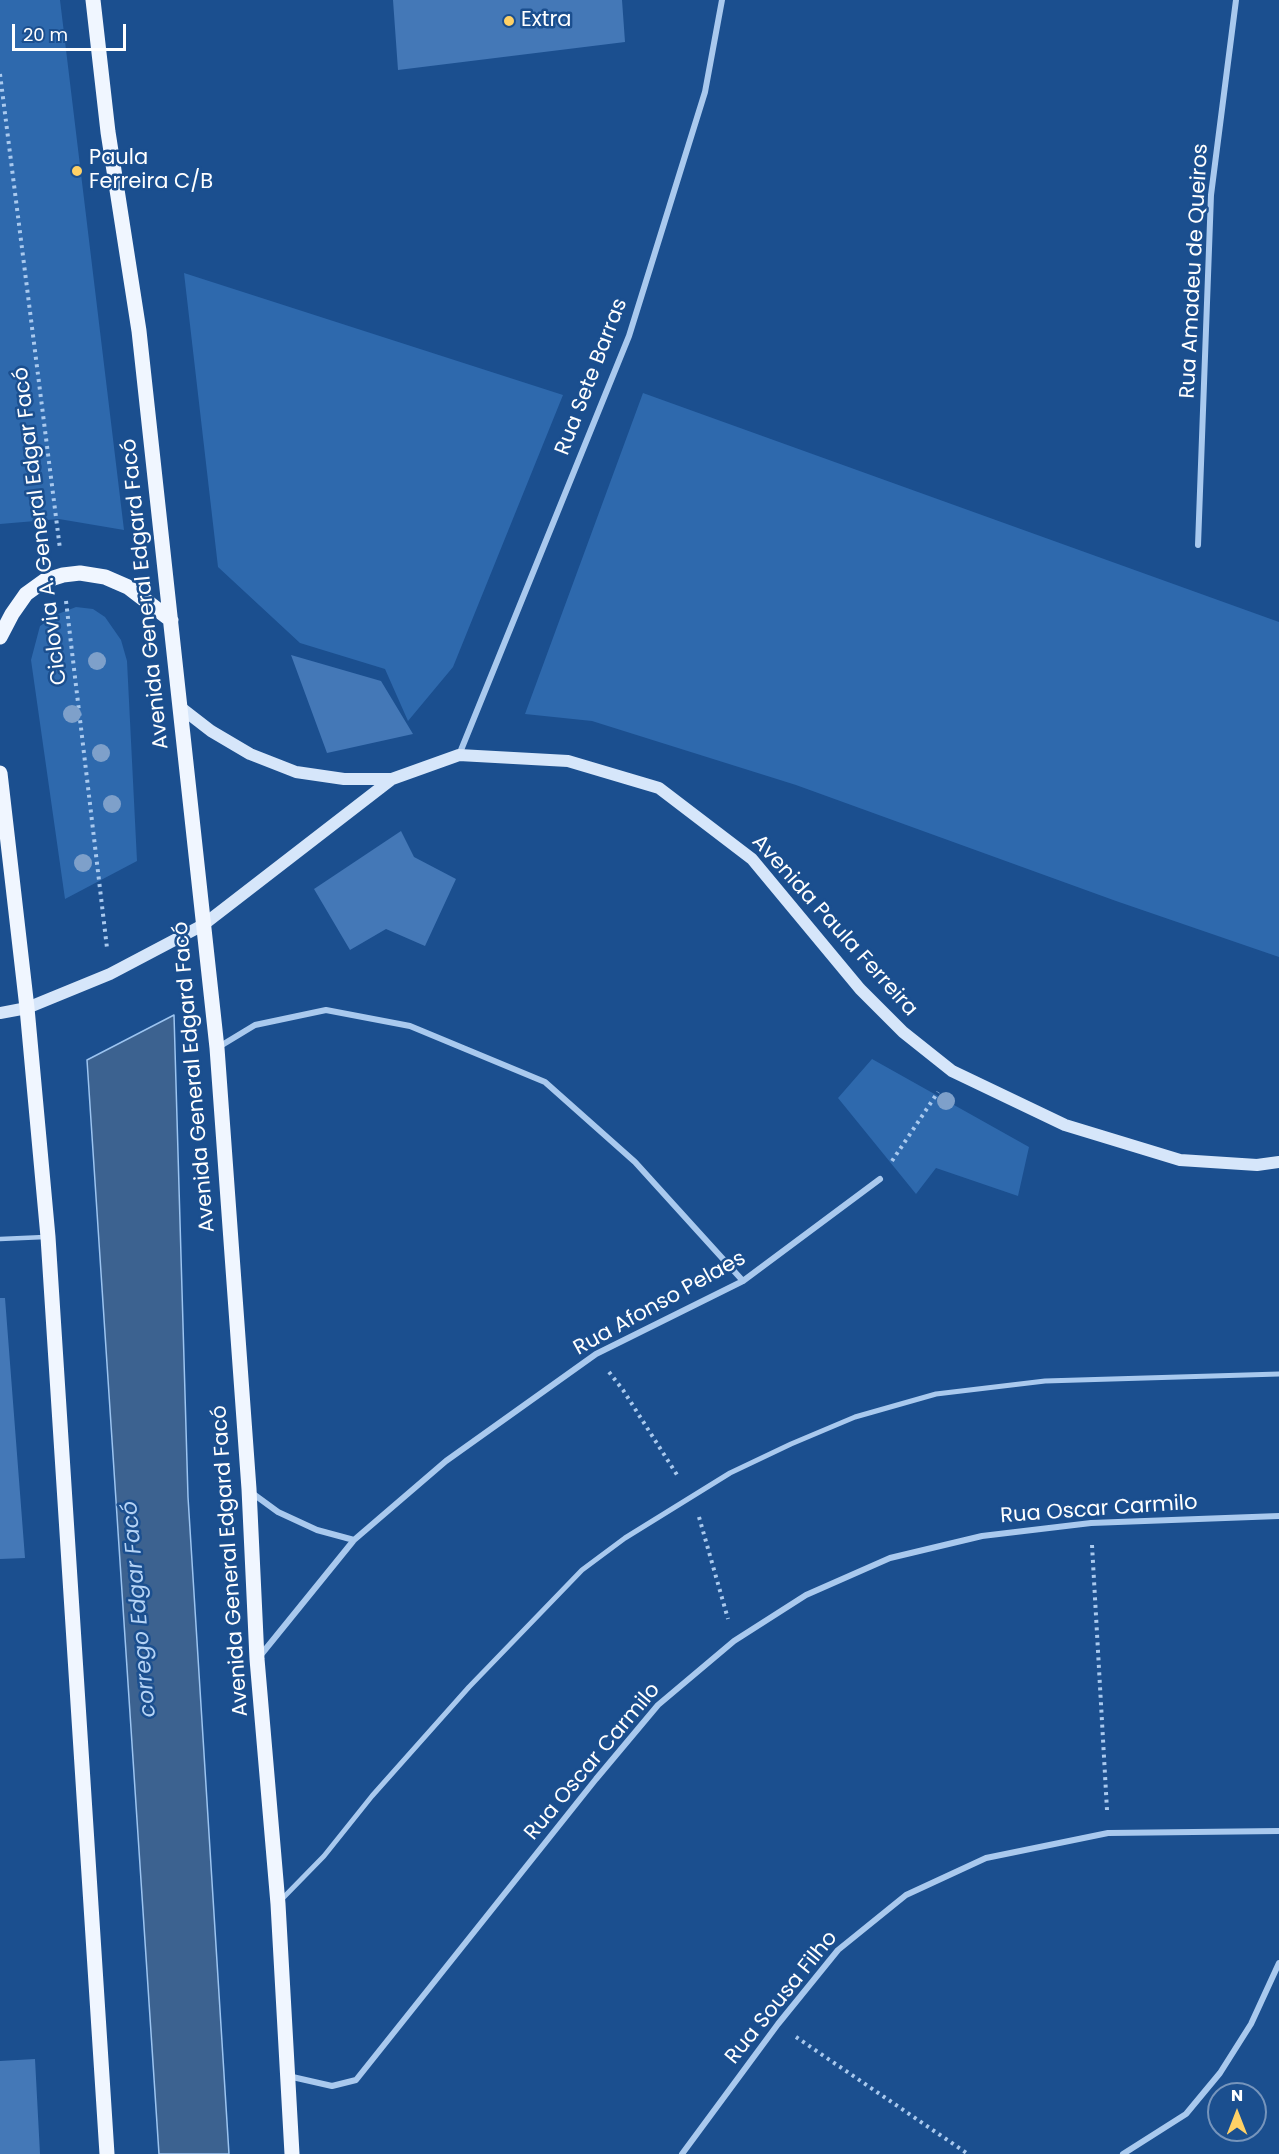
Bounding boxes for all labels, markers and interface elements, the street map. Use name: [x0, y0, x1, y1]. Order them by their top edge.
place label: Extra: [521, 8, 572, 34]
scale bar: [15, 12, 129, 50]
marker: Extra: [502, 14, 516, 28]
text: 20 m: [23, 22, 68, 47]
street label: Rua Amadeu de Queiros: [1176, 143, 1214, 399]
place label: Paula Ferreira C/B: [89, 146, 213, 196]
marker: Paula Ferreira C/B: [70, 164, 84, 178]
street label: Rua Sete Barras: [551, 295, 633, 459]
street label: Ciclovia A. General Edgar Facó: [9, 366, 73, 686]
street label: Avenida General Edgard Facó: [117, 437, 175, 751]
street label: Avenida Paula Ferreira: [746, 830, 922, 1022]
street label: Avenida General Edgard Facó: [169, 920, 221, 1234]
street label: Rua Afonso Pelaes: [570, 1246, 750, 1362]
street label: Avenida General Edgard Facó: [208, 1404, 254, 1718]
street label: Rua Oscar Carmilo: [1000, 1491, 1198, 1529]
water label: corrego Edgar Facó: [117, 1500, 163, 1718]
street label: Rua Oscar Carmilo: [520, 1678, 666, 1846]
street label: Rua Sousa Filho: [721, 1926, 843, 2070]
north arrow: [1207, 2082, 1267, 2142]
text: N: [1231, 2084, 1243, 2107]

